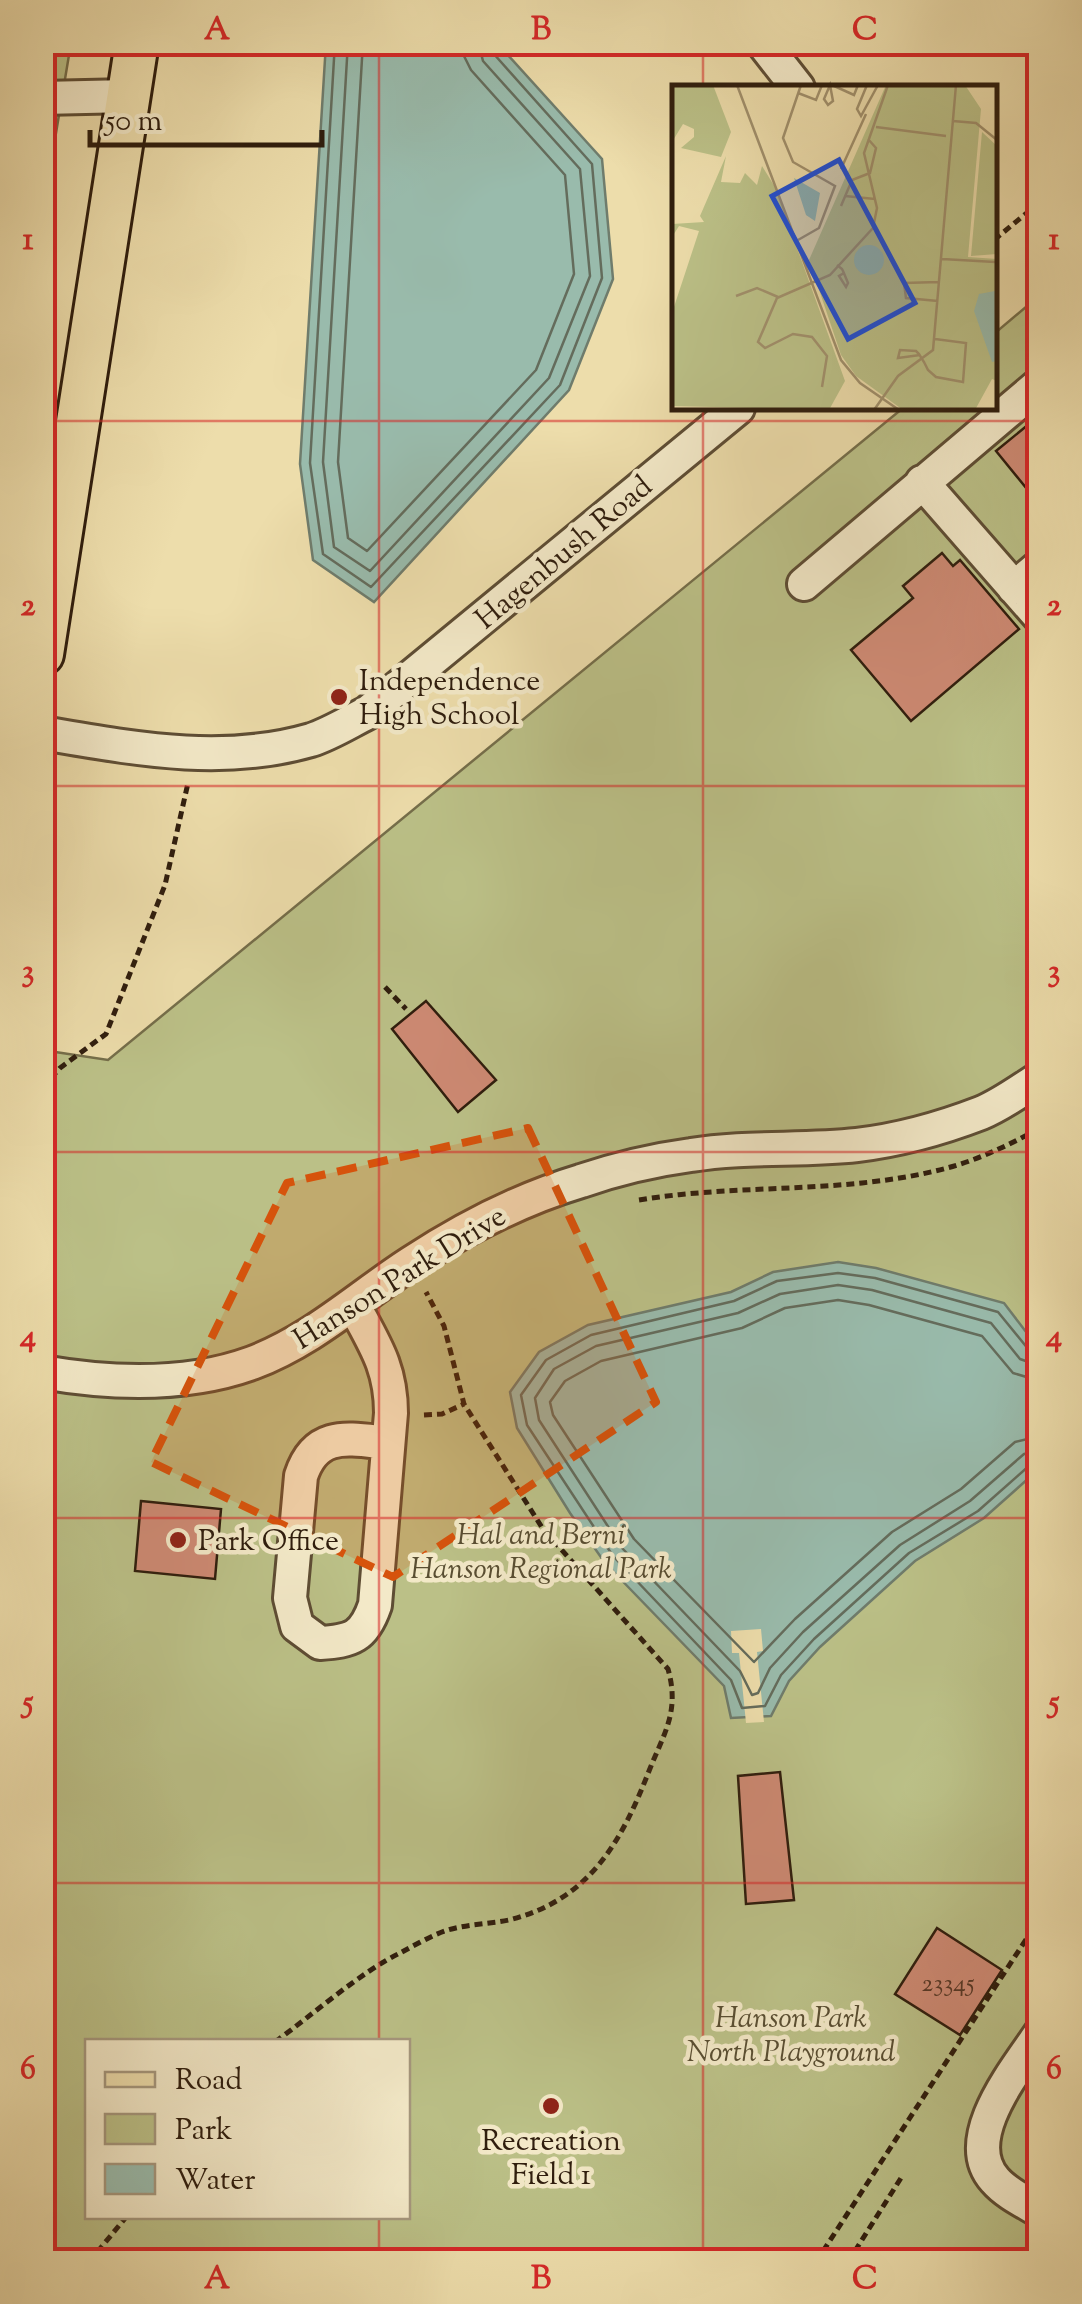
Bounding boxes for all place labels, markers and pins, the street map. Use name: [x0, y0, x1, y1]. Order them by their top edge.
place label: Independence High School: [359, 661, 540, 738]
marker: Independence High School: [328, 686, 350, 708]
place label: Park Office: [198, 1521, 339, 1564]
marker: Park Office: [167, 1529, 189, 1551]
marker: Recreation Field 1: [540, 2095, 562, 2117]
place label: Recreation Field 1: [481, 2121, 621, 2198]

